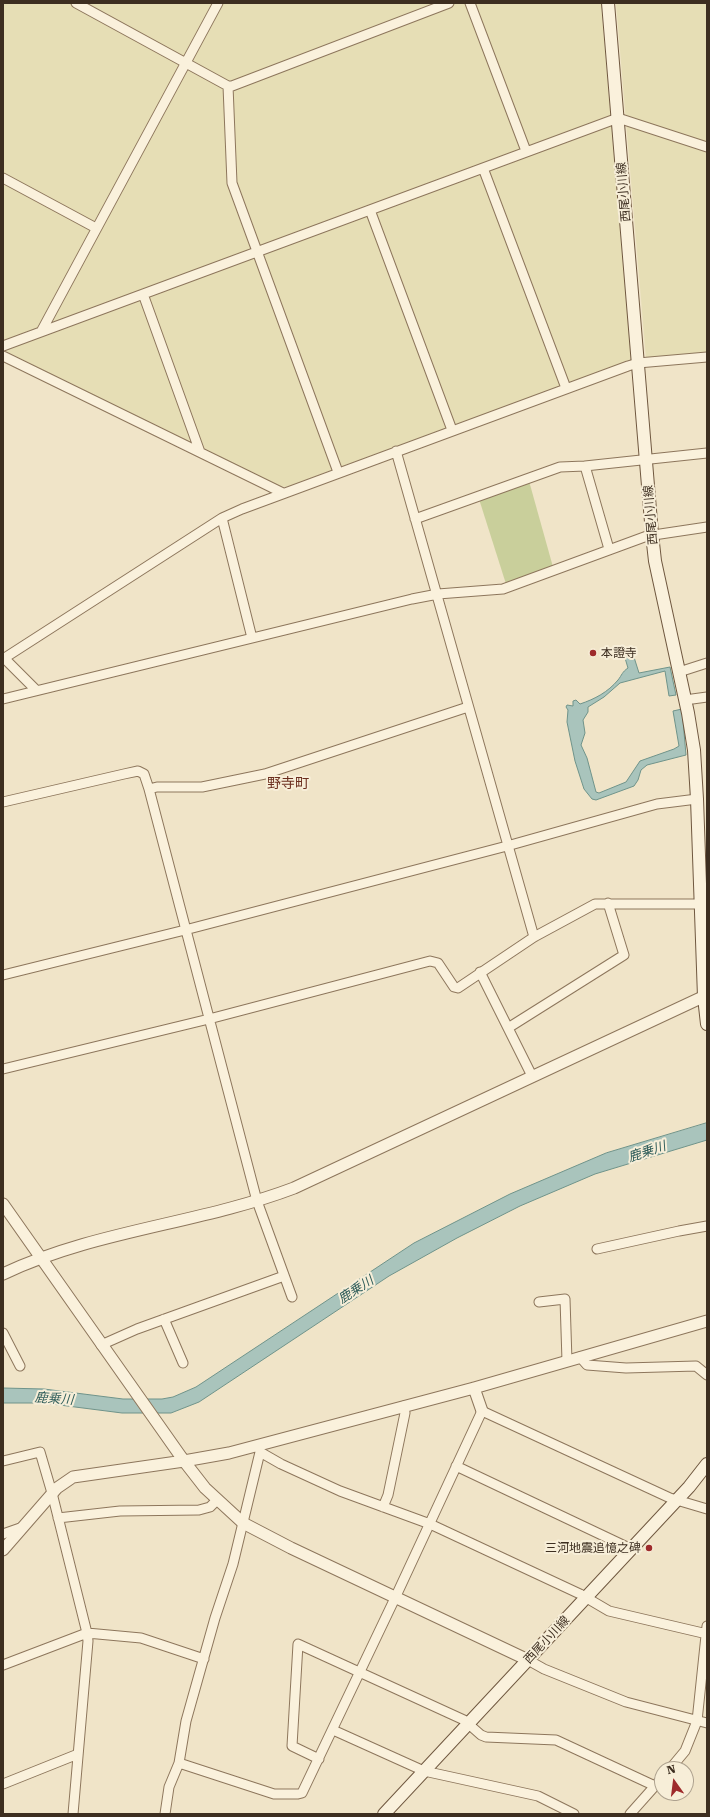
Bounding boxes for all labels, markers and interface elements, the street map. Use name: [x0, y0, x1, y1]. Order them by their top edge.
street label: 西尾小川線: [614, 161, 634, 223]
street label: 西尾小川線: [641, 484, 661, 546]
place label: 本證寺: [601, 646, 637, 660]
marker: 本證寺: [588, 648, 598, 658]
district label: 野寺町: [267, 776, 309, 792]
water label: 鹿乗川: [626, 1139, 668, 1165]
water label: 鹿乗川: [335, 1273, 377, 1307]
water label: 鹿乗川: [34, 1390, 74, 1408]
place label: 三河地震追憶之碑: [545, 1541, 641, 1555]
marker: 三河地震追憶之碑: [644, 1543, 654, 1553]
street label: 西尾小川線: [521, 1613, 573, 1667]
north arrow: [654, 1761, 694, 1801]
text: N: [666, 1763, 677, 1777]

